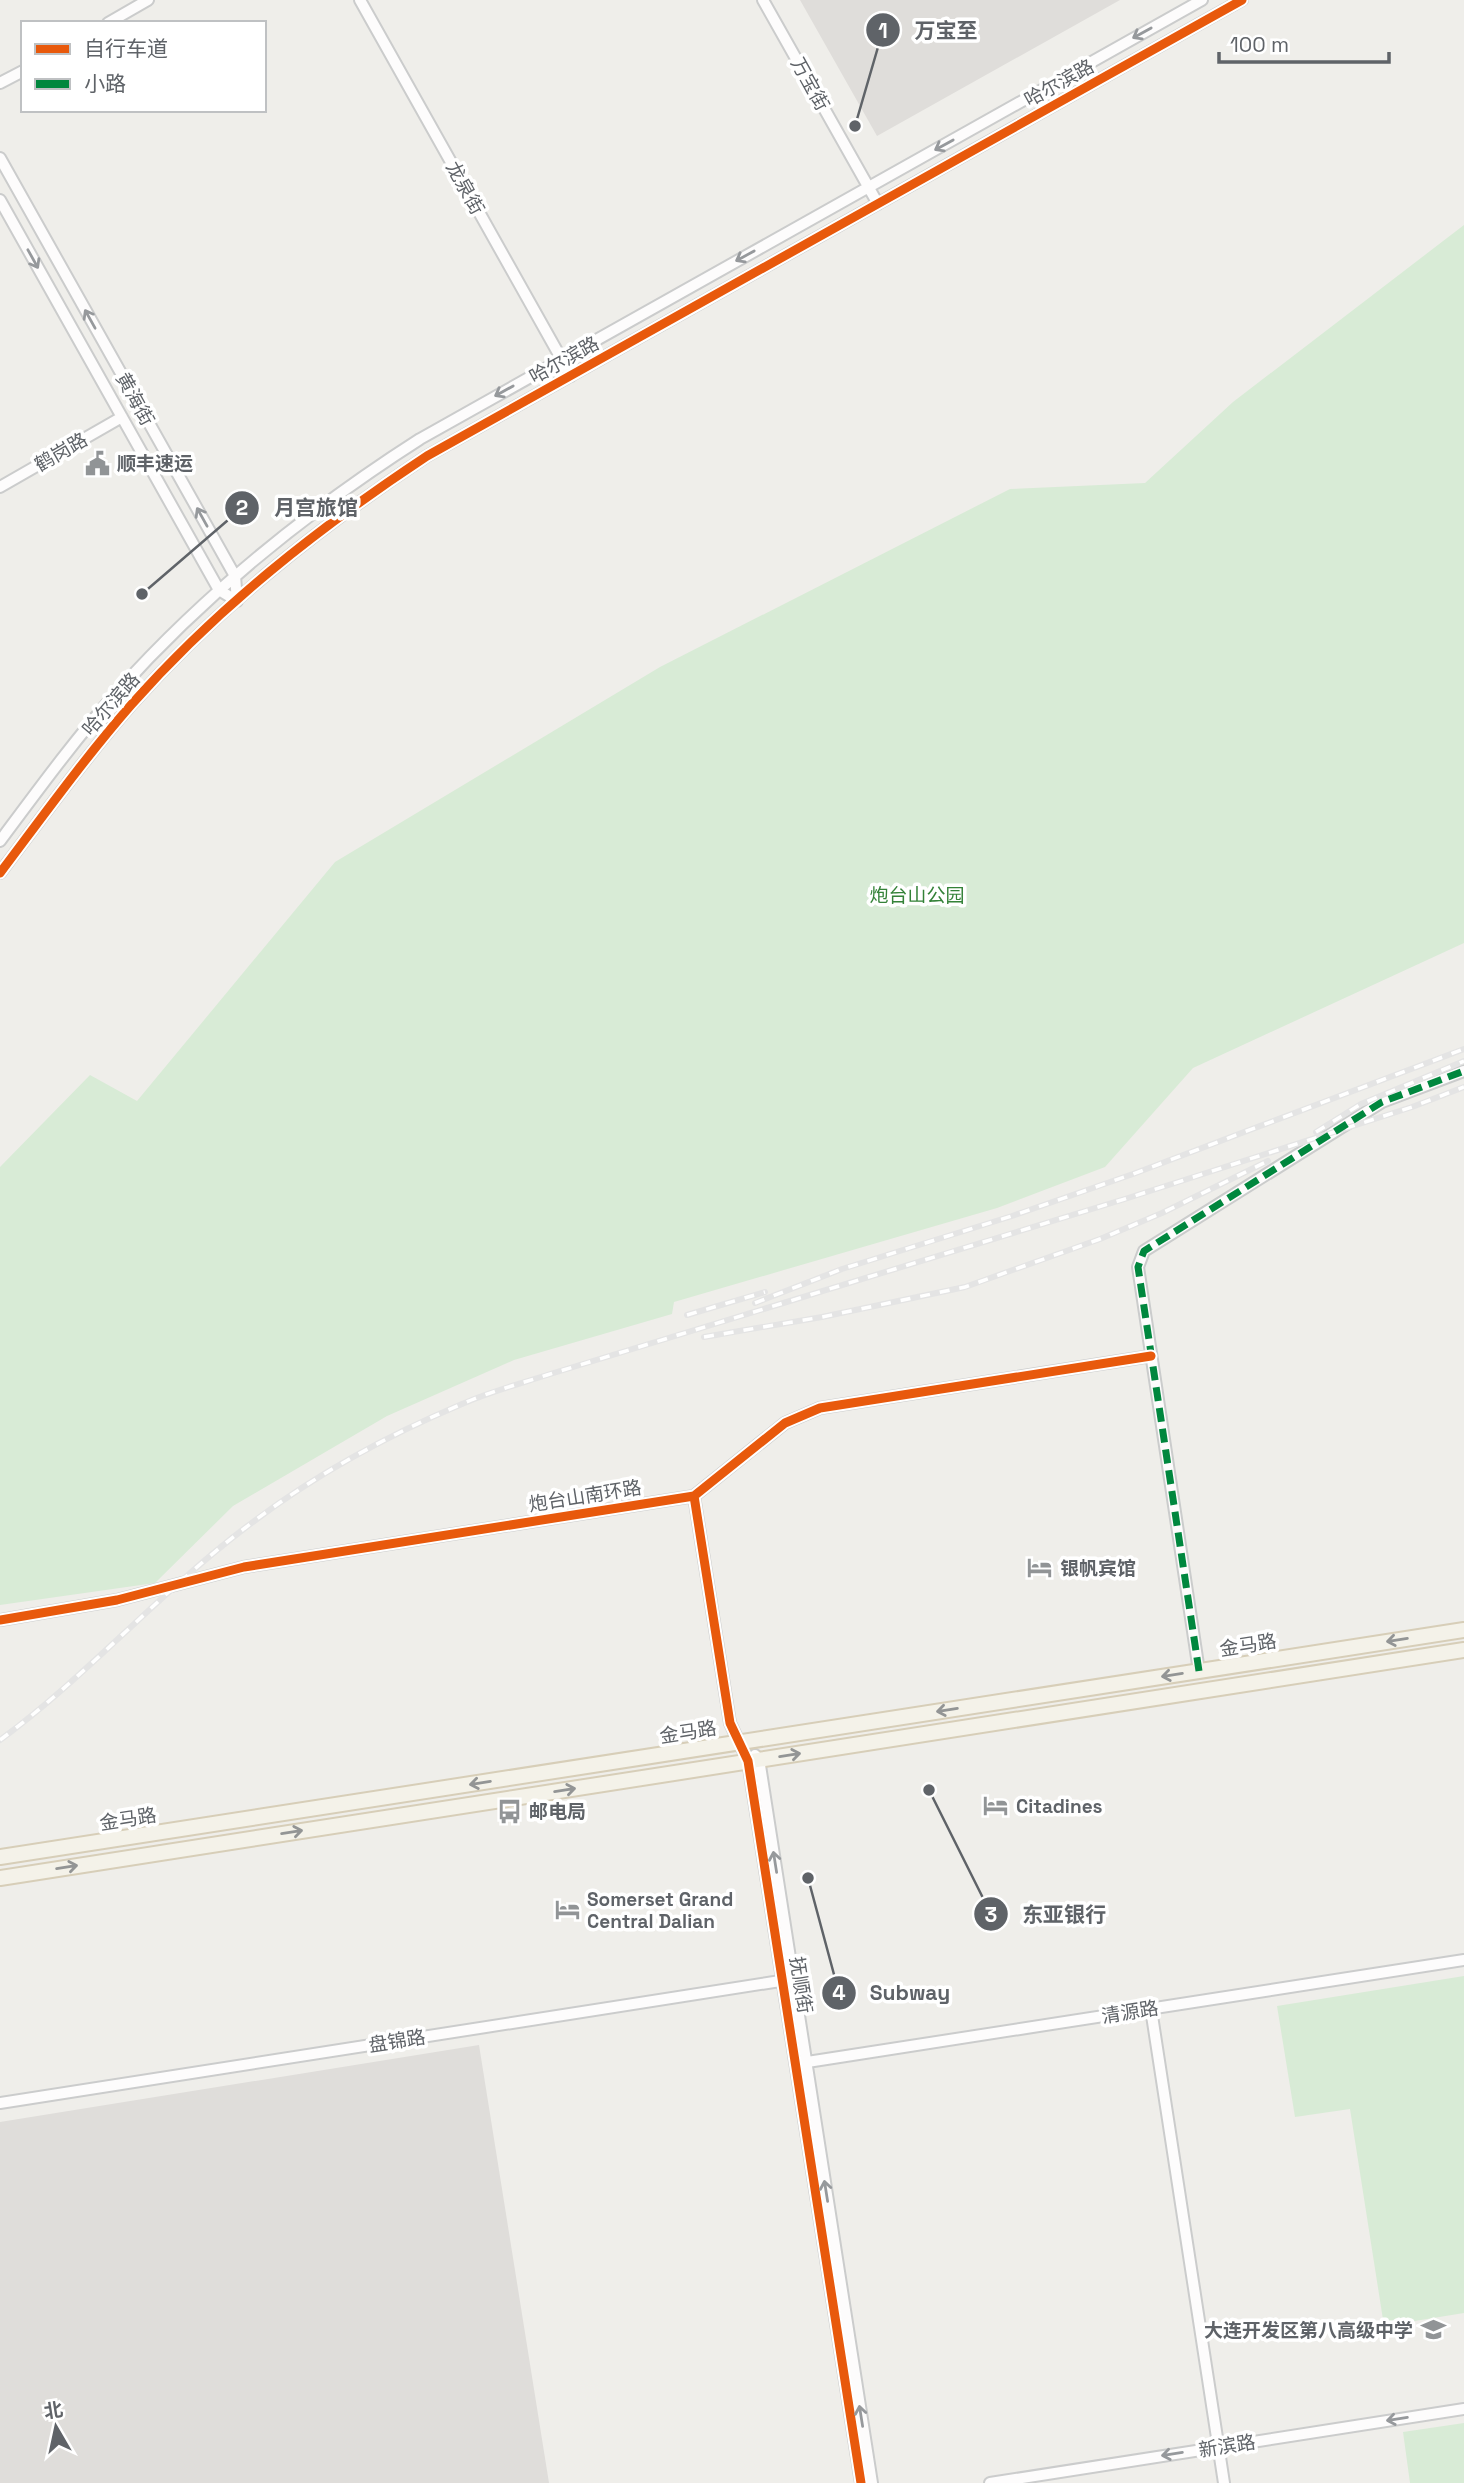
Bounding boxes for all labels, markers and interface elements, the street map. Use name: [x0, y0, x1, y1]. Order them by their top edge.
callout: 万宝至: [865, 9, 991, 51]
text: 1: [878, 17, 888, 44]
text: 万宝至: [915, 17, 978, 44]
legend: [21, 21, 266, 112]
scale bar: [1219, 21, 1389, 65]
one-way arrow: [1133, 26, 1153, 40]
text: 100 m: [1230, 31, 1289, 58]
text: 自行车道: [84, 35, 168, 62]
street label: 万宝街: [785, 53, 835, 115]
street label: 哈尔滨路: [1020, 54, 1098, 112]
text: 小路: [84, 70, 126, 97]
one-way arrow: [934, 139, 955, 152]
street label: 龙泉街: [440, 157, 490, 219]
one-way arrow: [27, 248, 40, 269]
one-way arrow: [736, 249, 756, 263]
one-way arrow: [83, 309, 97, 329]
street label: 哈尔滨路: [525, 331, 603, 389]
street label: 黄海街: [110, 368, 160, 430]
one-way arrow: [495, 384, 515, 398]
street label: 鹤岗路: [30, 427, 92, 477]
public building icon: 顺丰速运: [83, 449, 111, 477]
place label: 顺丰速运: [117, 451, 193, 476]
callout: 月宫旅馆: [225, 487, 372, 529]
text: 2: [236, 494, 248, 521]
text: 月宫旅馆: [274, 494, 358, 521]
one-way arrow: [195, 507, 208, 528]
street label: 哈尔滨路: [77, 667, 145, 741]
park label: 炮台山公园: [869, 883, 965, 908]
street label: 炮台山南环路: [527, 1475, 643, 1517]
hotel icon: 银帆宾馆: [1026, 1554, 1054, 1582]
place label: 银帆宾馆: [1060, 1556, 1136, 1581]
street label: 金马路: [1218, 1628, 1278, 1662]
one-way arrow: [1386, 1634, 1408, 1647]
one-way arrow: [1161, 1669, 1184, 1682]
one-way arrow: [936, 1704, 959, 1717]
street label: 金马路: [658, 1715, 718, 1749]
one-way arrow: [778, 1748, 801, 1761]
one-way arrow: [469, 1776, 492, 1789]
one-way arrow: [554, 1783, 576, 1796]
hotel icon: Citadines: [982, 1792, 1010, 1820]
place label: Citadines: [1016, 1794, 1103, 1819]
bus stop icon: 邮电局: [495, 1797, 523, 1825]
place label: 邮电局: [529, 1799, 586, 1824]
street label: 金马路: [98, 1802, 158, 1836]
one-way arrow: [280, 1825, 303, 1838]
one-way arrow: [768, 1851, 781, 1873]
one-way arrow: [56, 1860, 78, 1873]
place label: Somerset Grand Central Dalian: [587, 1887, 733, 1934]
callout: 东亚银行: [973, 1893, 1120, 1935]
hotel icon: Somerset Grand Central Dalian: [553, 1896, 581, 1924]
text: 3: [985, 1901, 997, 1928]
text: 东亚银行: [1022, 1901, 1106, 1928]
street label: 抚顺街: [784, 1955, 818, 2015]
callout: Subway: [821, 1972, 964, 2014]
text: 4: [832, 1979, 846, 2006]
text: Subway: [870, 1979, 950, 2006]
street label: 清源路: [1100, 1995, 1160, 2029]
street label: 盘锦路: [367, 2024, 427, 2058]
one-way arrow: [819, 2180, 832, 2203]
school or university icon: 大连开发区第八高级中学: [1419, 2316, 1447, 2344]
place label: 大连开发区第八高级中学: [1204, 2318, 1413, 2343]
north arrow: [21, 2392, 91, 2462]
text: 北: [42, 2397, 65, 2425]
one-way arrow: [854, 2405, 867, 2427]
one-way arrow: [1386, 2413, 1408, 2426]
street label: 新滨路: [1197, 2429, 1257, 2463]
one-way arrow: [1161, 2448, 1184, 2461]

